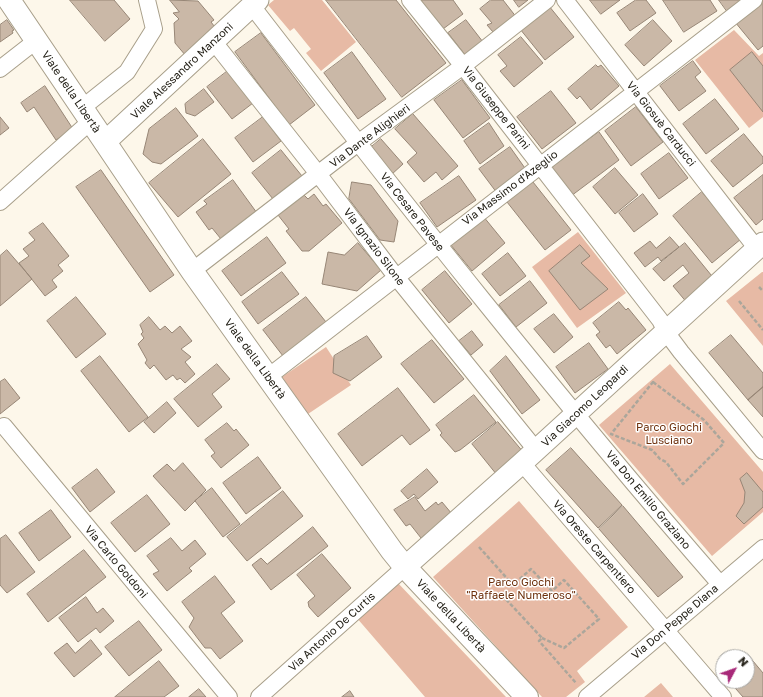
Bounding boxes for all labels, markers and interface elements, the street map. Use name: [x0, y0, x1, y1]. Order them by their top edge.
street label: Viale Alessandro Manzoni: [128, 20, 236, 122]
street label: Viale della Libertà: [39, 49, 103, 135]
street label: Via Giuseppe Parini: [459, 64, 533, 152]
street label: Via Giosuè Carducci: [624, 79, 698, 169]
street label: Via Dante Alighieri: [327, 102, 413, 170]
street label: Via Massimo d'Azeglio: [460, 148, 560, 228]
street label: Via Cesare Pavese: [377, 170, 447, 254]
street label: Via Ignazio Silone: [341, 206, 407, 288]
street label: Viale della Libertà: [222, 316, 288, 402]
street label: Via Giacomo Leopardi: [539, 362, 631, 450]
park label: Parco Giochi Lusciano: [636, 421, 702, 447]
street label: Via Don Emilio Graziano: [603, 448, 693, 552]
street label: Via Oreste Carpentiero: [550, 498, 638, 596]
street label: Via Carlo Goldoni: [82, 523, 150, 601]
street label: Viale della Libertà: [414, 576, 488, 656]
park label: Parco Giochi "Raffaele Numeroso": [466, 576, 576, 602]
street label: Via Don Peppe Diana: [629, 582, 721, 662]
street label: Via Antonio De Curtis: [286, 590, 378, 674]
north arrow: [715, 649, 755, 689]
text: N: [736, 654, 751, 669]

